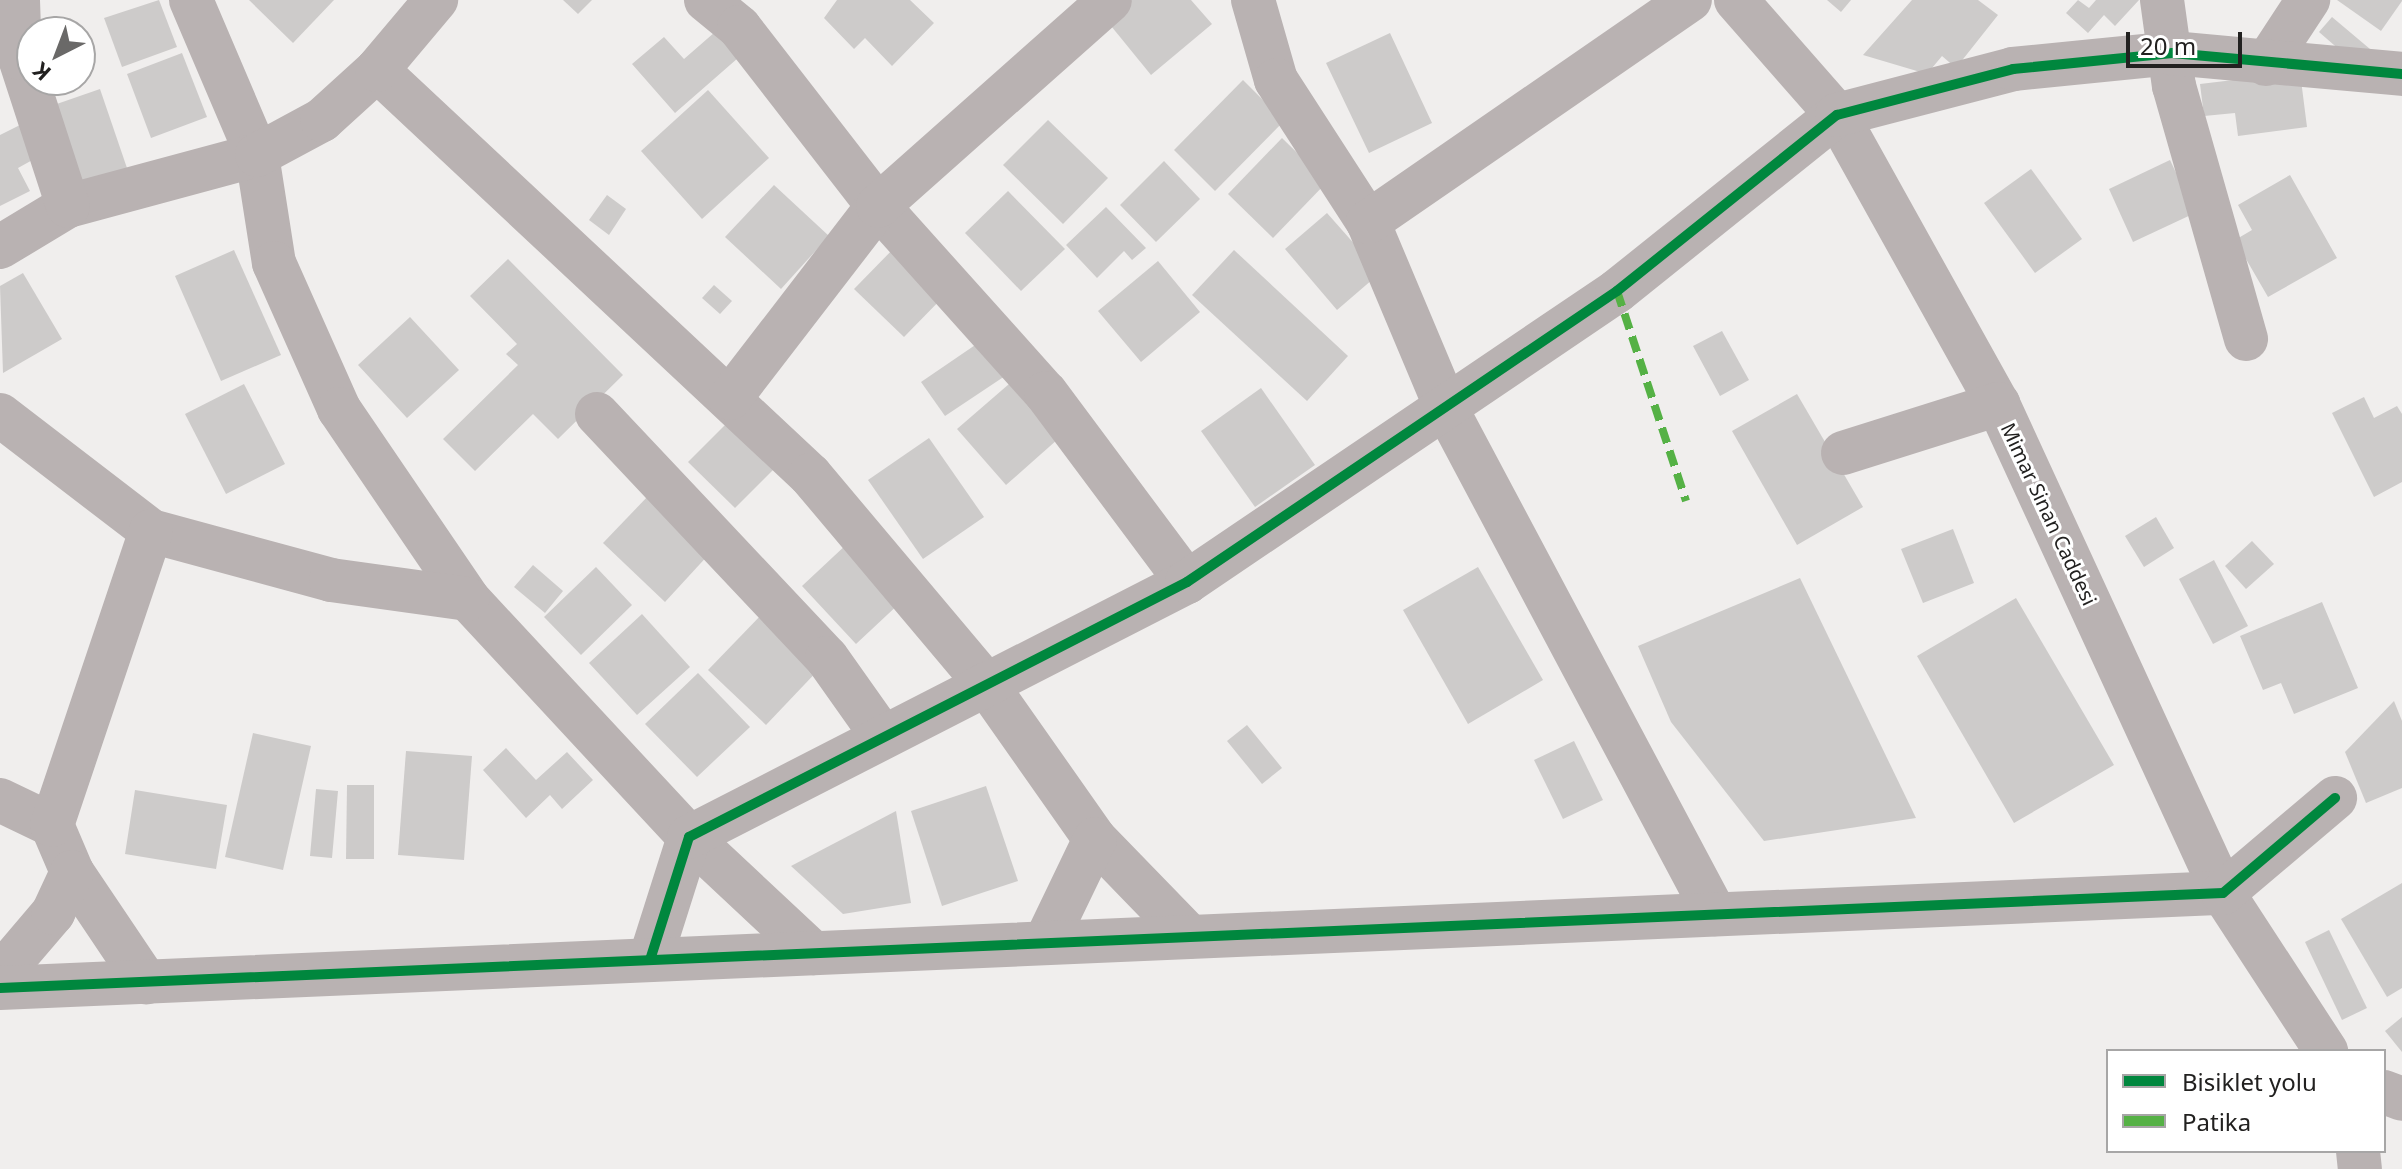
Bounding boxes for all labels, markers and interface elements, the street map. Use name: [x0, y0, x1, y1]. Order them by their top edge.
north arrow: [16, 16, 96, 96]
scale bar: [2130, 16, 2246, 66]
text: 20 m: [2140, 29, 2196, 62]
text: K: [26, 56, 57, 88]
street label: Mimar Sinan Caddesi: [1996, 419, 2102, 609]
legend: [2106, 1049, 2386, 1153]
text: Bisiklet yolu: [2182, 1065, 2317, 1098]
text: Patika: [2182, 1105, 2251, 1138]

